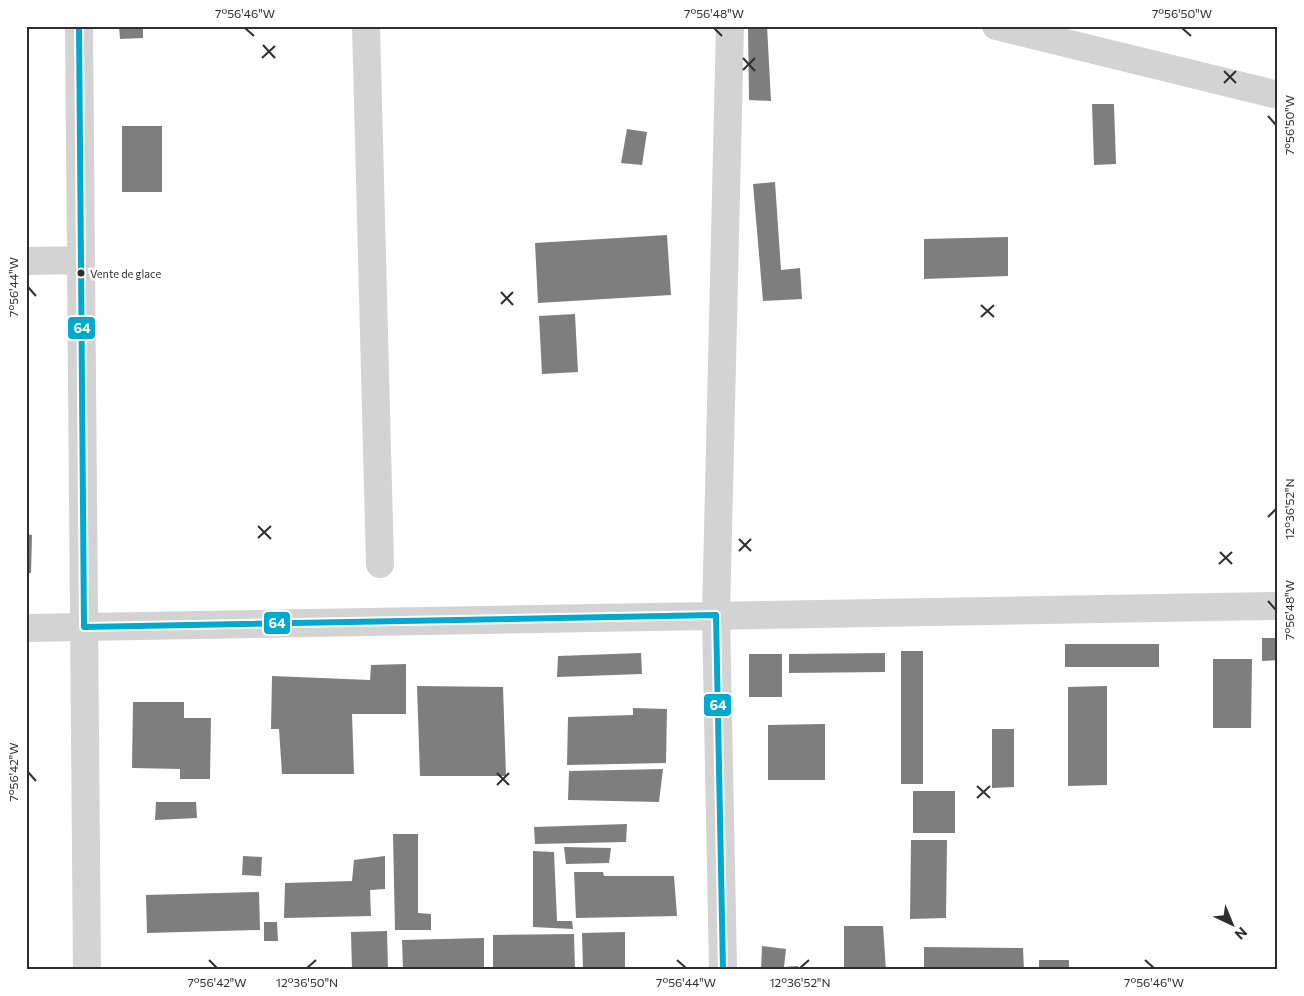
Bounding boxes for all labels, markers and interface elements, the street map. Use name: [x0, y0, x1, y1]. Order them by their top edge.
text: 7°56'46"W: [215, 6, 275, 20]
text: 7°56'48"W: [684, 6, 744, 20]
text: 7°56'50"W: [1152, 6, 1212, 20]
text: 7°56'50"W: [1282, 95, 1296, 155]
text: 7°56'44"W: [6, 257, 20, 317]
place label: Vente de glace: [90, 267, 161, 280]
marker: Vente de glace: [76, 268, 86, 278]
line badge: 64: [67, 316, 96, 340]
text: 64: [73, 319, 91, 336]
text: 12°36'52"N: [1282, 478, 1296, 540]
text: 7°56'48"W: [1282, 580, 1296, 640]
line badge: 64: [263, 611, 291, 635]
text: 64: [268, 614, 286, 631]
line badge: 64: [703, 693, 732, 717]
text: 64: [709, 696, 727, 713]
text: 7°56'42"W: [6, 742, 20, 802]
north arrow: [1206, 898, 1256, 948]
text: N: [1232, 924, 1251, 943]
text: 7°56'42"W: [187, 975, 247, 989]
text: 12°36'50"N: [276, 975, 338, 989]
text: 7°56'44"W: [656, 975, 716, 989]
text: 12°36'52"N: [769, 975, 831, 989]
text: 7°56'46"W: [1124, 975, 1184, 989]

